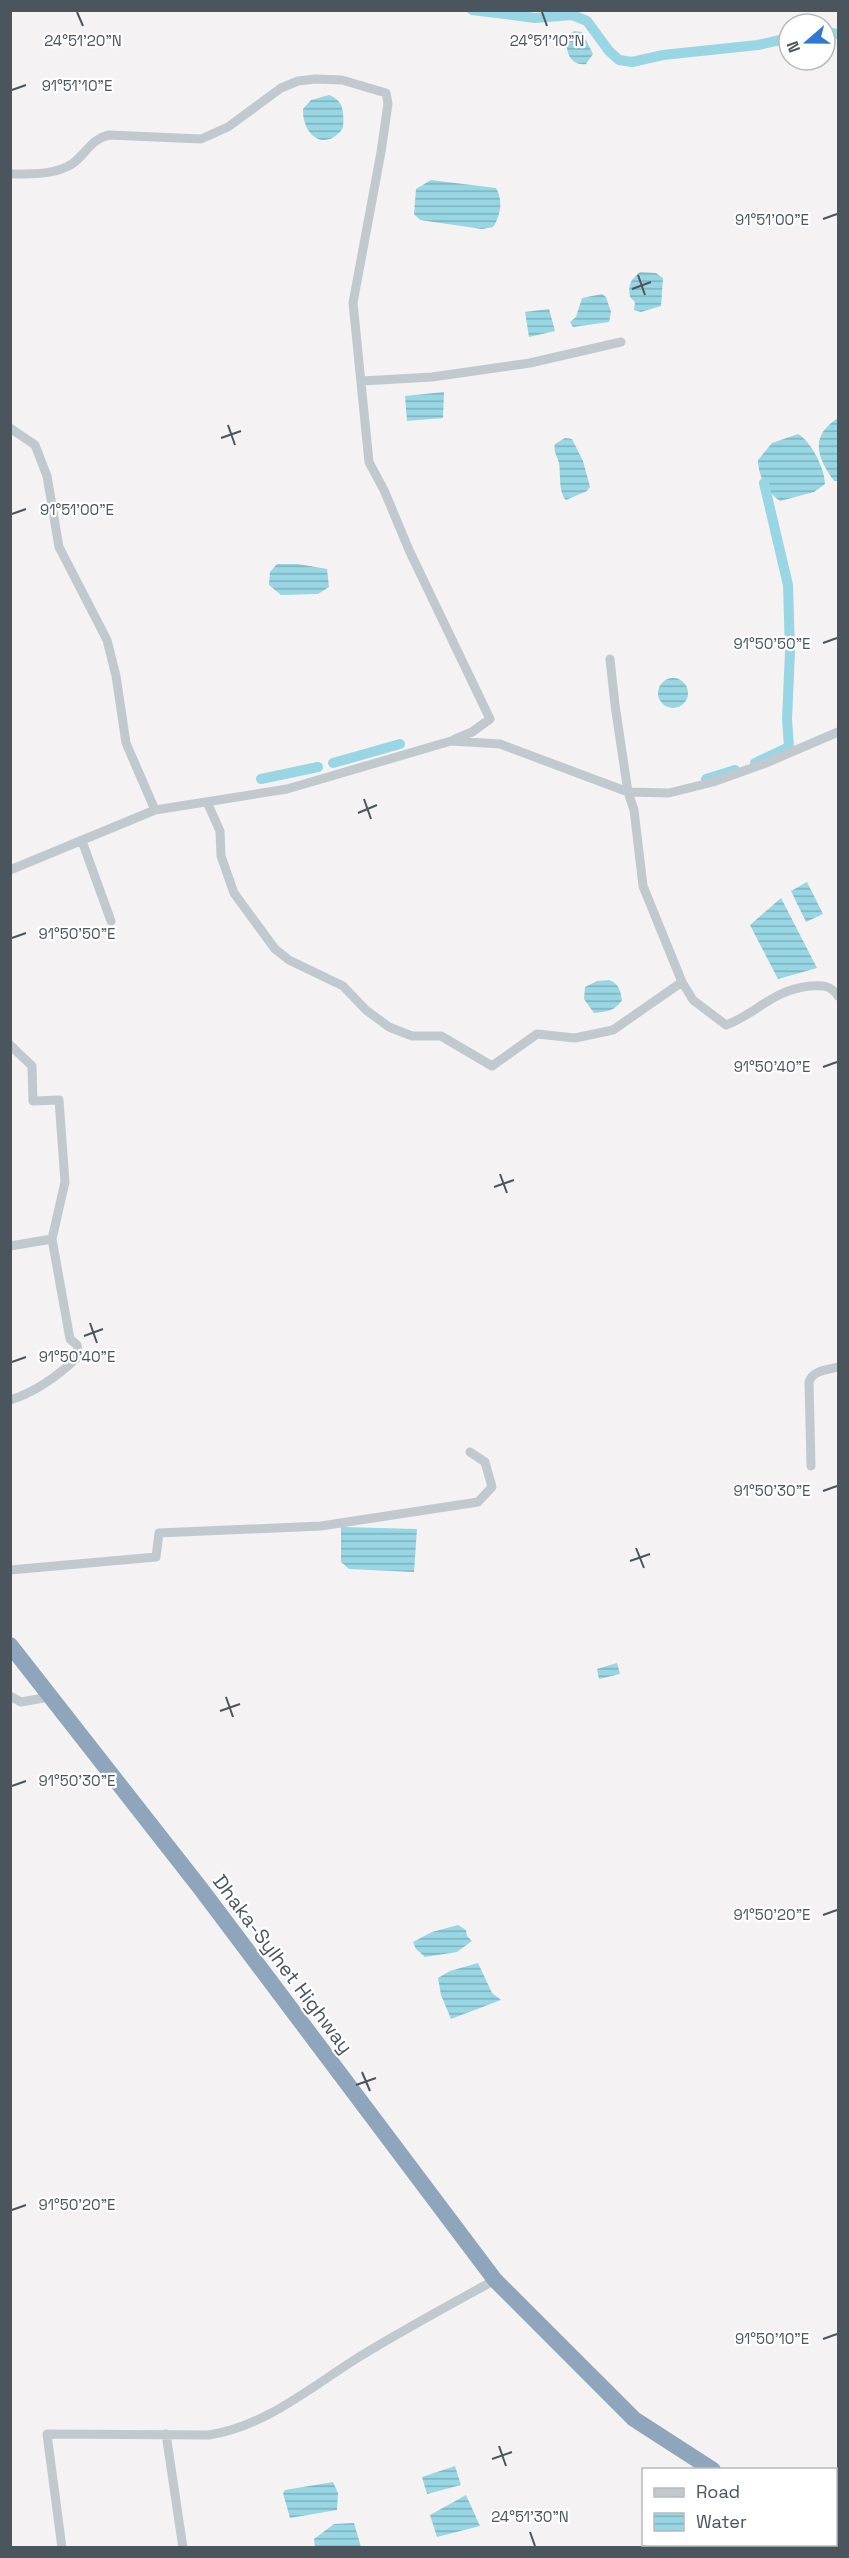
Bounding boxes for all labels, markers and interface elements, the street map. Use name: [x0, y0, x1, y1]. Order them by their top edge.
north arrow: [777, 12, 837, 72]
text: 24°51'20"N: [44, 31, 122, 50]
text: 24°51'10"N: [510, 31, 584, 50]
text: N: [782, 38, 805, 56]
text: 91°51'10"E: [42, 76, 112, 95]
text: 91°51'00"E: [735, 210, 809, 229]
text: 91°51'00"E: [40, 500, 114, 519]
text: 91°50'50"E: [734, 634, 810, 653]
text: 91°50'50"E: [39, 924, 115, 943]
text: 91°50'40"E: [734, 1057, 810, 1076]
text: 91°50'40"E: [39, 1347, 115, 1366]
text: 91°50'30"E: [733, 1481, 811, 1500]
text: 91°50'30"E: [38, 1771, 116, 1790]
street label: Dhaka-Sylhet Highway: [207, 1869, 359, 2059]
text: 91°50'20"E: [733, 1905, 811, 1924]
text: 91°50'20"E: [38, 2195, 116, 2214]
text: 91°50'10"E: [735, 2329, 809, 2348]
legend: [642, 2468, 837, 2546]
text: Road: [696, 2480, 740, 2503]
text: 24°51'30"N: [491, 2507, 569, 2526]
text: Water: [696, 2510, 747, 2533]

